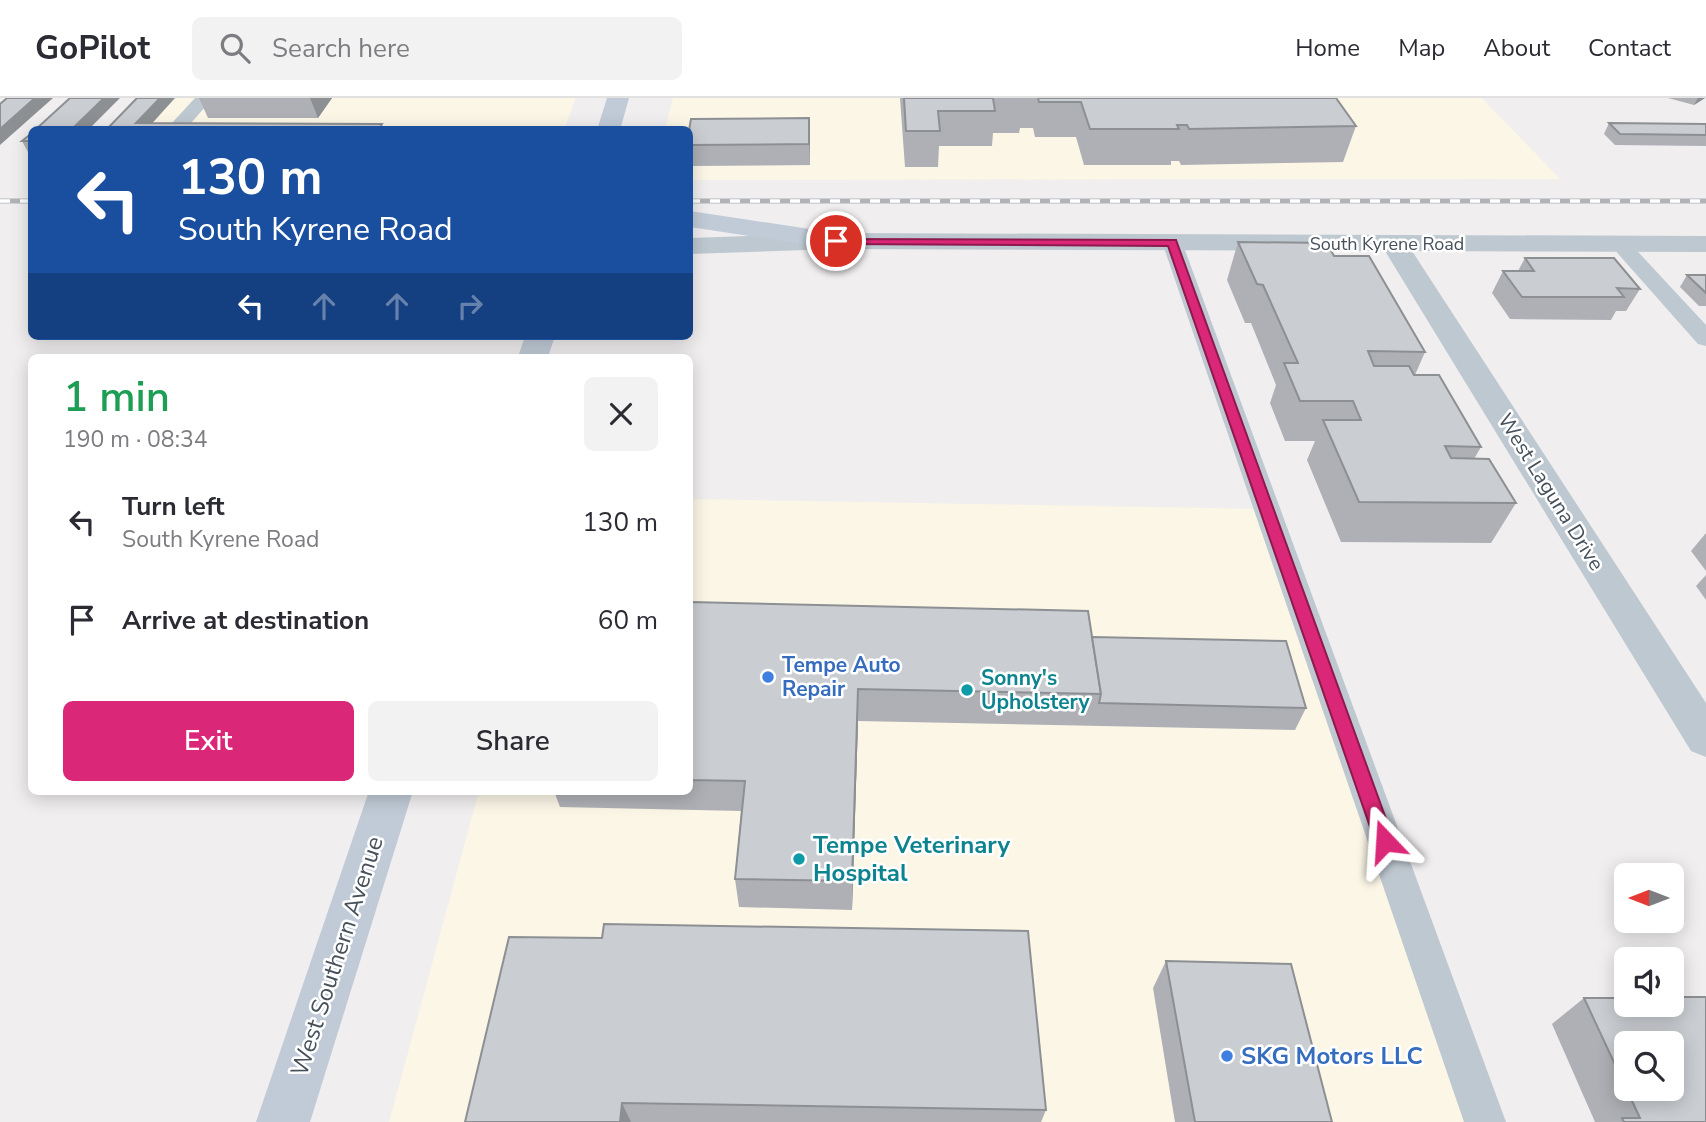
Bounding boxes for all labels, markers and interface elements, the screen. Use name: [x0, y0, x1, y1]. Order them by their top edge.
search box: [192, 17, 682, 80]
text: GoPilot: [35, 26, 150, 71]
icon: search: [216, 29, 254, 67]
text: Search here: [272, 31, 410, 66]
text: Home: [1295, 32, 1360, 64]
text: Map: [1398, 32, 1445, 64]
text: About: [1483, 32, 1550, 64]
text: Contact: [1588, 32, 1671, 64]
text: 130 m: [178, 144, 322, 211]
icon: left: [63, 154, 154, 245]
text: South Kyrene Road: [178, 208, 453, 251]
pin: [806, 211, 866, 271]
icon: arrive: [817, 222, 855, 260]
street label: South Kyrene Road: [1310, 232, 1464, 256]
icon: left: [232, 287, 270, 325]
icon: ahead: [305, 287, 343, 325]
icon: ahead: [378, 287, 416, 325]
icon: right: [451, 287, 489, 325]
text: 1 min: [63, 369, 170, 426]
button: close: [584, 377, 658, 451]
street label: West Laguna Drive: [1491, 408, 1611, 576]
text: 190 m · 08:34: [63, 424, 208, 455]
text: Turn left: [122, 489, 225, 524]
icon: left: [63, 503, 101, 541]
text: 130 m: [582, 505, 658, 540]
text: South Kyrene Road: [122, 524, 319, 555]
icon: arrive: [63, 601, 101, 639]
text: Arrive at destination: [122, 603, 369, 638]
text: 60 m: [598, 603, 658, 638]
place label: Tempe Auto Repair: [782, 651, 901, 703]
place label: Sonny's Upholstery: [981, 664, 1090, 716]
marker: Tempe Auto Repair: [760, 669, 776, 685]
marker: Sonny's Upholstery: [959, 682, 975, 698]
button: Exit: [63, 701, 354, 781]
button: Share: [368, 701, 658, 781]
position arrow: [1348, 804, 1422, 878]
place label: Tempe Veterinary Hospital: [813, 829, 1010, 889]
street label: West Southern Avenue: [283, 832, 391, 1080]
marker: Tempe Veterinary Hospital: [791, 851, 807, 867]
north arrow: [1614, 863, 1684, 933]
map controls: [1614, 863, 1684, 1101]
button: sound: [1614, 947, 1684, 1017]
button: search: [1614, 1031, 1684, 1101]
place label: SKG Motors LLC: [1241, 1040, 1423, 1072]
marker: SKG Motors LLC: [1219, 1048, 1235, 1064]

